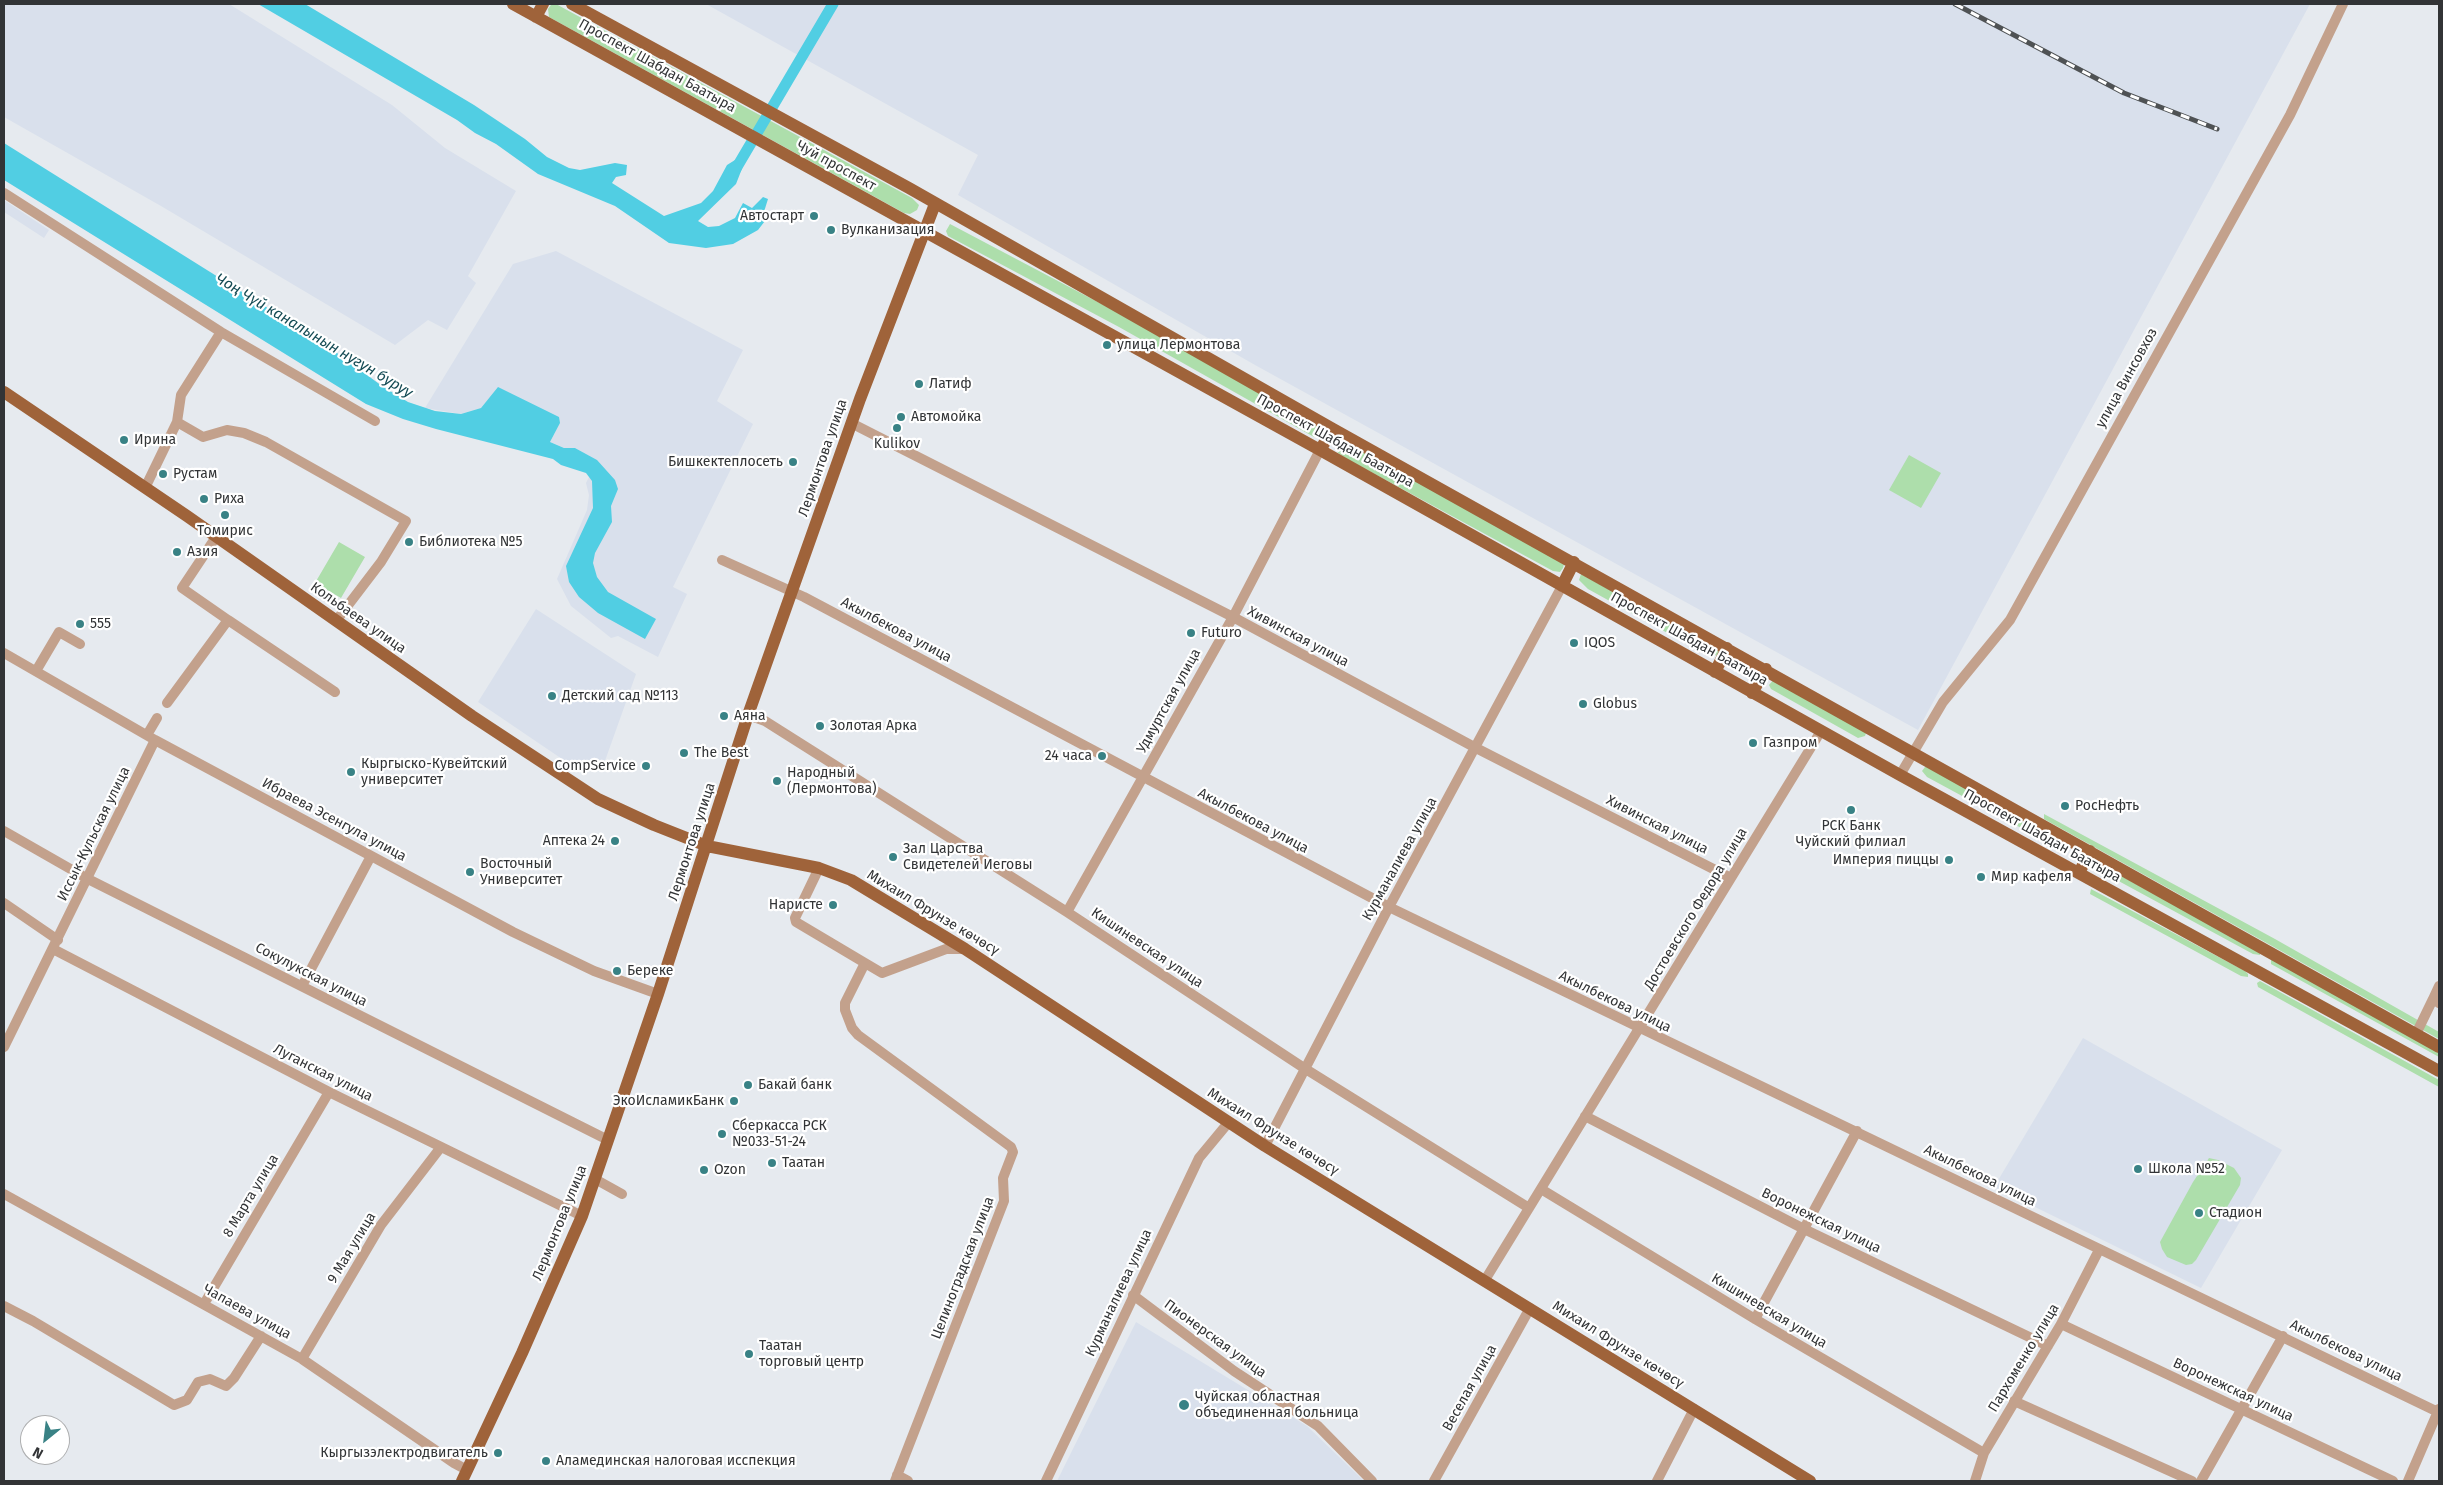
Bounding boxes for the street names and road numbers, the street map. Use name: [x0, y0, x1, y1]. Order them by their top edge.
street label: Проспект Шабдан Баатыра: [575, 16, 739, 116]
street label: Чуй проспект: [793, 137, 879, 195]
street label: улица Винсовхоз: [2093, 325, 2161, 431]
street label: Проспект Шабдан Баатыра: [1253, 391, 1417, 491]
street label: Лермонтова улица: [795, 397, 851, 519]
street label: Кольбаева улица: [307, 579, 409, 657]
street label: Проспект Шабдан Баатыра: [1607, 589, 1771, 689]
street label: Акылбекова улица: [838, 594, 954, 666]
street label: Хивинская улица: [1244, 603, 1352, 671]
street label: Удмуртская улица: [1133, 646, 1205, 756]
street label: Иссык-Кульская улица: [54, 764, 134, 904]
street label: Ибраева Эсенгула улица: [259, 775, 409, 865]
street label: Лермонтова улица: [665, 781, 719, 903]
street label: Акылбекова улица: [1195, 785, 1311, 857]
street label: Проспект Шабдан Баатыра: [1960, 786, 2124, 886]
street label: Хивинская улица: [1603, 792, 1711, 858]
street label: Курманалиева улица: [1359, 794, 1441, 924]
street label: Достоевского Федора улица: [1641, 825, 1751, 993]
street label: Михаил Фрунзе көчөсү: [864, 867, 1002, 959]
street label: Кишиневская улица: [1088, 904, 1206, 992]
street label: Сокулукская улица: [252, 939, 370, 1011]
street label: Акылбекова улица: [1556, 968, 1674, 1036]
street label: Луганская улица: [271, 1041, 375, 1105]
street label: Михаил Фрунзе көчөсү: [1204, 1085, 1342, 1179]
street label: Акылбекова улица: [1921, 1142, 2039, 1210]
street label: 8 Марта улица: [220, 1151, 282, 1241]
street label: Лермонтова улица: [529, 1163, 591, 1283]
street label: Воронежская улица: [1759, 1185, 1883, 1257]
street label: Целиноградская улица: [928, 1194, 998, 1342]
street label: 9 Мая улица: [324, 1209, 380, 1287]
street label: Курманалиева улица: [1082, 1227, 1156, 1359]
street label: Кишиневская улица: [1708, 1270, 1830, 1352]
street label: Чапаева улица: [200, 1281, 294, 1343]
street label: Пионерская улица: [1161, 1296, 1269, 1382]
street label: Михаил Фрунзе көчөсү: [1549, 1298, 1687, 1392]
street label: Пархоменко улица: [1985, 1301, 2063, 1415]
street label: Акылбекова улица: [2287, 1317, 2405, 1385]
street label: Веселая улица: [1439, 1342, 1501, 1434]
street label: Воронежская улица: [2170, 1355, 2296, 1425]

